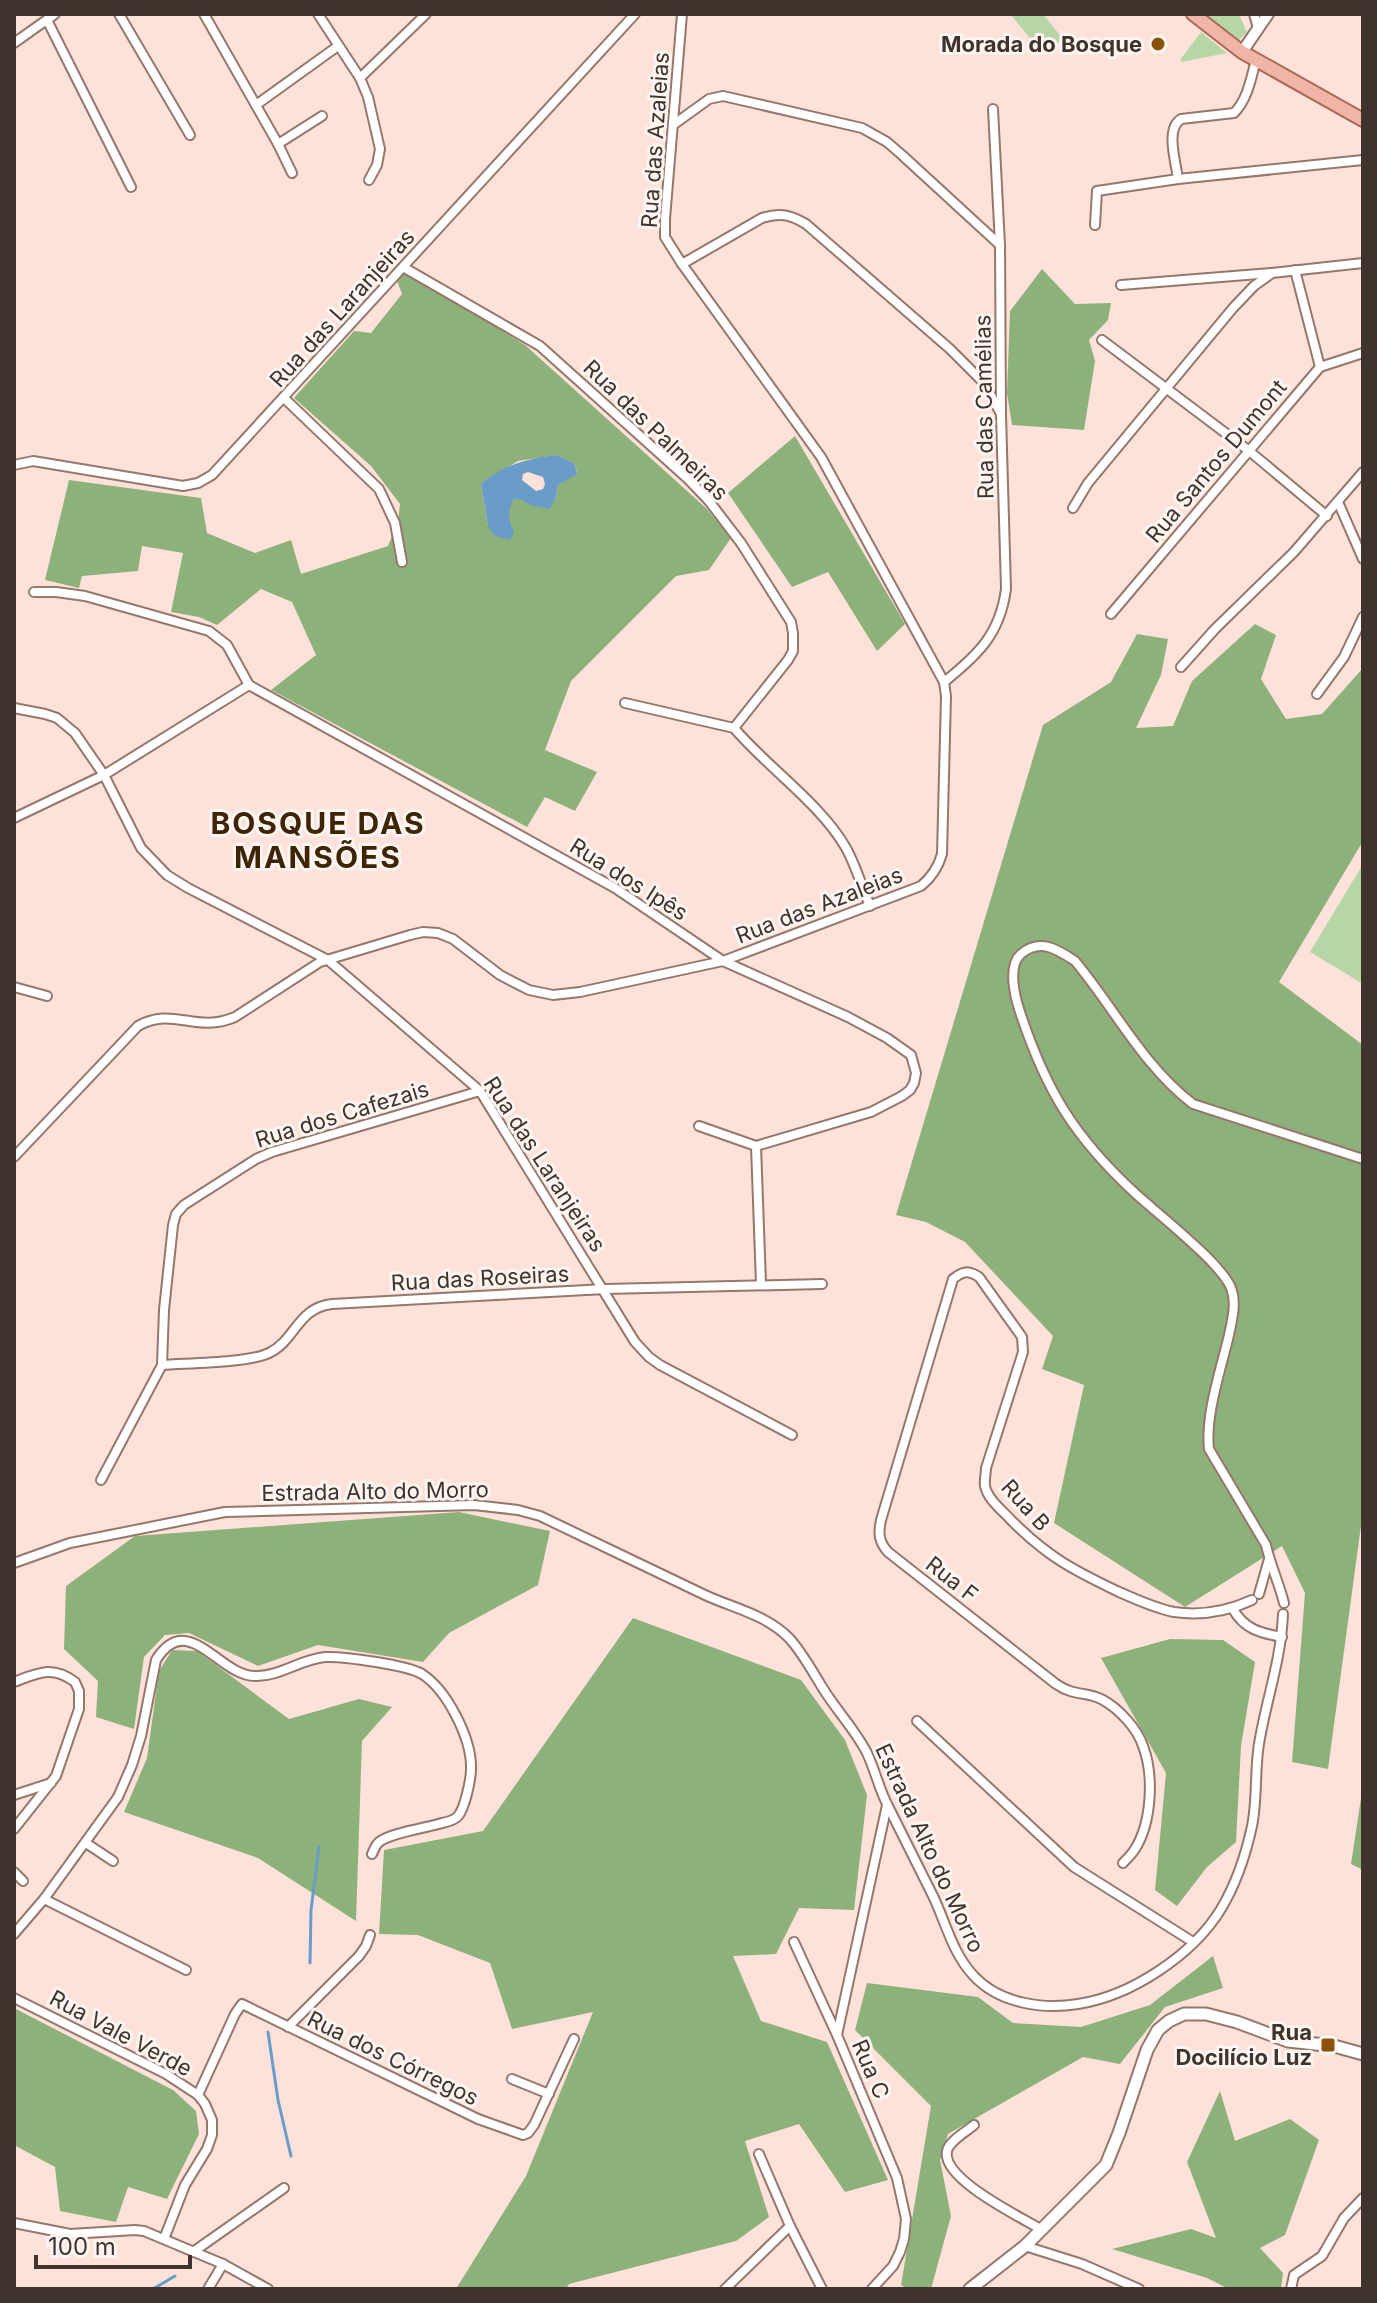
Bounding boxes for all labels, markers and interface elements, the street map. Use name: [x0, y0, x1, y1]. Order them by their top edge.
place label: Morada do Bosque: [941, 31, 1142, 57]
marker: Morada do Bosque: [1149, 35, 1167, 53]
street label: Rua das Azaleias: [636, 51, 674, 229]
street label: Rua das Laranjeiras: [264, 224, 420, 392]
street label: Rua das Camélias: [969, 315, 999, 499]
street label: Rua das Palmeiras: [578, 354, 734, 506]
street label: Rua Santos Dumont: [1140, 374, 1292, 548]
district label: BOSQUE DAS MANSÕES: [210, 805, 426, 875]
street label: Rua dos Ipês: [565, 832, 693, 926]
street label: Rua das Azaleias: [732, 861, 906, 949]
street label: Rua das Laranjeiras: [479, 1072, 611, 1256]
street label: Rua dos Cafezais: [252, 1075, 432, 1153]
street label: Rua das Roseiras: [390, 1260, 570, 1296]
street label: Rua B: [996, 1474, 1056, 1536]
street label: Estrada Alto do Morro: [261, 1476, 489, 1506]
street label: Rua F: [921, 1551, 983, 1607]
street label: Estrada Alto do Morro: [870, 1739, 990, 1957]
street label: Rua Vale Verde: [45, 1985, 197, 2081]
street label: Rua dos Córregos: [303, 2005, 483, 2111]
place label: Rua Docilício Luz: [1175, 2019, 1312, 2070]
street label: Rua C: [847, 2035, 895, 2103]
marker: Rua Docilício Luz: [1319, 2036, 1337, 2054]
scale bar: [36, 2219, 190, 2269]
text: 100 m: [48, 2232, 116, 2261]

